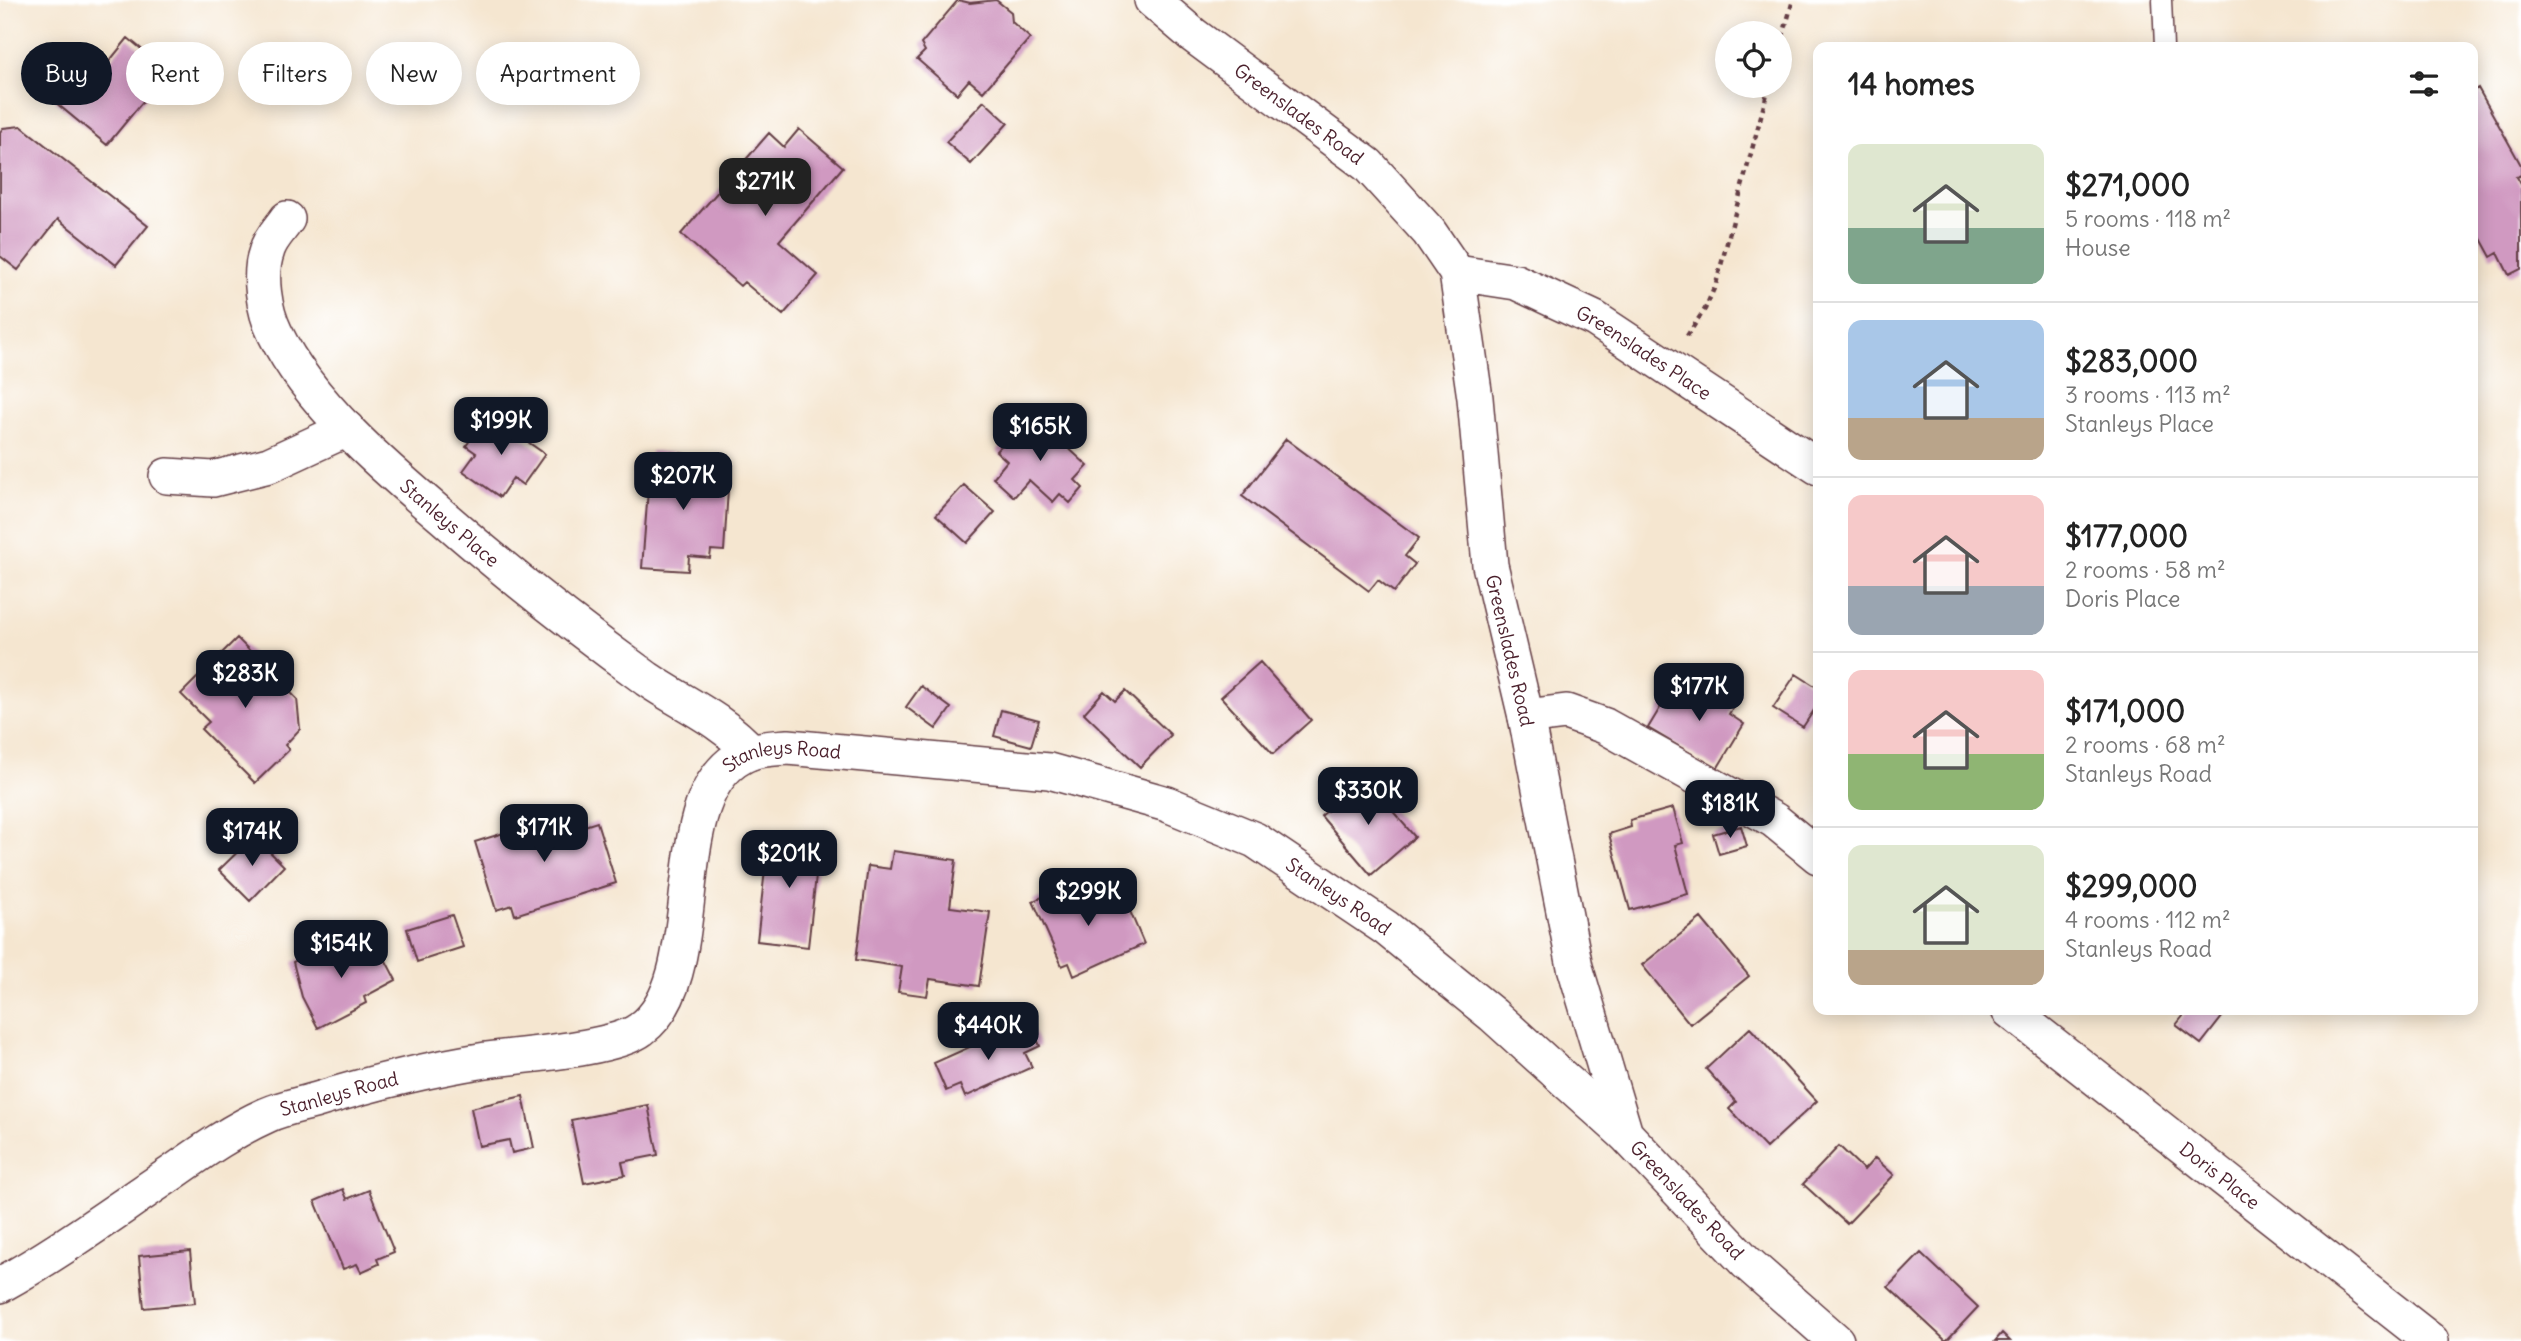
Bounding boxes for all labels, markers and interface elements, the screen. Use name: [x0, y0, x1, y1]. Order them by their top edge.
map controls: [1715, 21, 1792, 98]
button: locate: [1715, 21, 1792, 98]
chip: Buy: [21, 42, 112, 105]
chip: Rent: [126, 42, 224, 105]
chip: Filters: [238, 42, 352, 105]
chip: New: [366, 42, 462, 105]
chip: Apartment: [476, 42, 640, 105]
street label: Greenslades Road: [1230, 58, 1368, 170]
text: 14 homes: [1848, 65, 1975, 103]
icon: filters: [2405, 65, 2443, 103]
pin: $271K: [716, 158, 814, 218]
text: $271K: [735, 166, 795, 195]
text: $271,000: [2065, 166, 2190, 204]
icon: home: [1904, 172, 1988, 256]
text: 5 rooms · 118 m²: [2065, 204, 2231, 233]
text: House: [2065, 233, 2131, 262]
street label: Greenslades Place: [1572, 300, 1716, 405]
text: $283,000: [2065, 342, 2198, 380]
icon: home: [1904, 348, 1988, 432]
text: 3 rooms · 113 m²: [2065, 380, 2231, 409]
pin: $199K: [452, 398, 550, 457]
pin: $165K: [991, 404, 1089, 463]
text: $199K: [470, 405, 532, 434]
text: Stanleys Place: [2065, 409, 2214, 438]
text: $165K: [1009, 411, 1071, 440]
pin: $207K: [634, 452, 732, 512]
text: $207K: [650, 460, 716, 489]
street label: Stanleys Place: [395, 474, 504, 572]
text: $177,000: [2065, 517, 2188, 555]
icon: home: [1904, 523, 1988, 607]
text: 2 rooms · 58 m²: [2065, 555, 2226, 584]
street label: Greenslades Road: [1481, 572, 1540, 728]
text: Doris Place: [2065, 584, 2180, 613]
pin: $283K: [196, 650, 294, 710]
text: $283K: [212, 658, 278, 687]
pin: $177K: [1650, 664, 1748, 723]
text: $177K: [1670, 671, 1728, 700]
text: $171,000: [2065, 692, 2185, 730]
icon: home: [1904, 698, 1988, 782]
text: 2 rooms · 68 m²: [2065, 730, 2226, 759]
street label: Stanleys Road: [717, 735, 842, 777]
text: Stanleys Road: [2065, 759, 2212, 788]
pin: $330K: [1319, 768, 1417, 827]
text: $330K: [1334, 775, 1402, 804]
pin: $181K: [1681, 780, 1779, 840]
text: $181K: [1701, 788, 1759, 817]
pin: $171K: [495, 804, 593, 864]
pin: $174K: [203, 808, 301, 868]
text: $171K: [516, 812, 572, 841]
text: $174K: [222, 816, 282, 845]
pin: $201K: [740, 830, 838, 890]
text: $201K: [757, 838, 821, 867]
street label: Stanleys Road: [1282, 852, 1396, 940]
text: $299,000: [2065, 867, 2197, 905]
pin: $299K: [1039, 869, 1137, 928]
icon: home: [1904, 873, 1988, 957]
text: $299K: [1055, 876, 1121, 905]
text: 4 rooms · 112 m²: [2065, 905, 2231, 934]
pin: $154K: [292, 920, 390, 980]
text: $154K: [310, 928, 372, 957]
text: Stanleys Road: [2065, 934, 2212, 963]
pin: $440K: [939, 1002, 1037, 1062]
text: $440K: [954, 1010, 1022, 1039]
street label: Stanleys Road: [277, 1066, 401, 1121]
street label: Greenslades Road: [1625, 1135, 1749, 1264]
street label: Doris Place: [2175, 1137, 2265, 1214]

